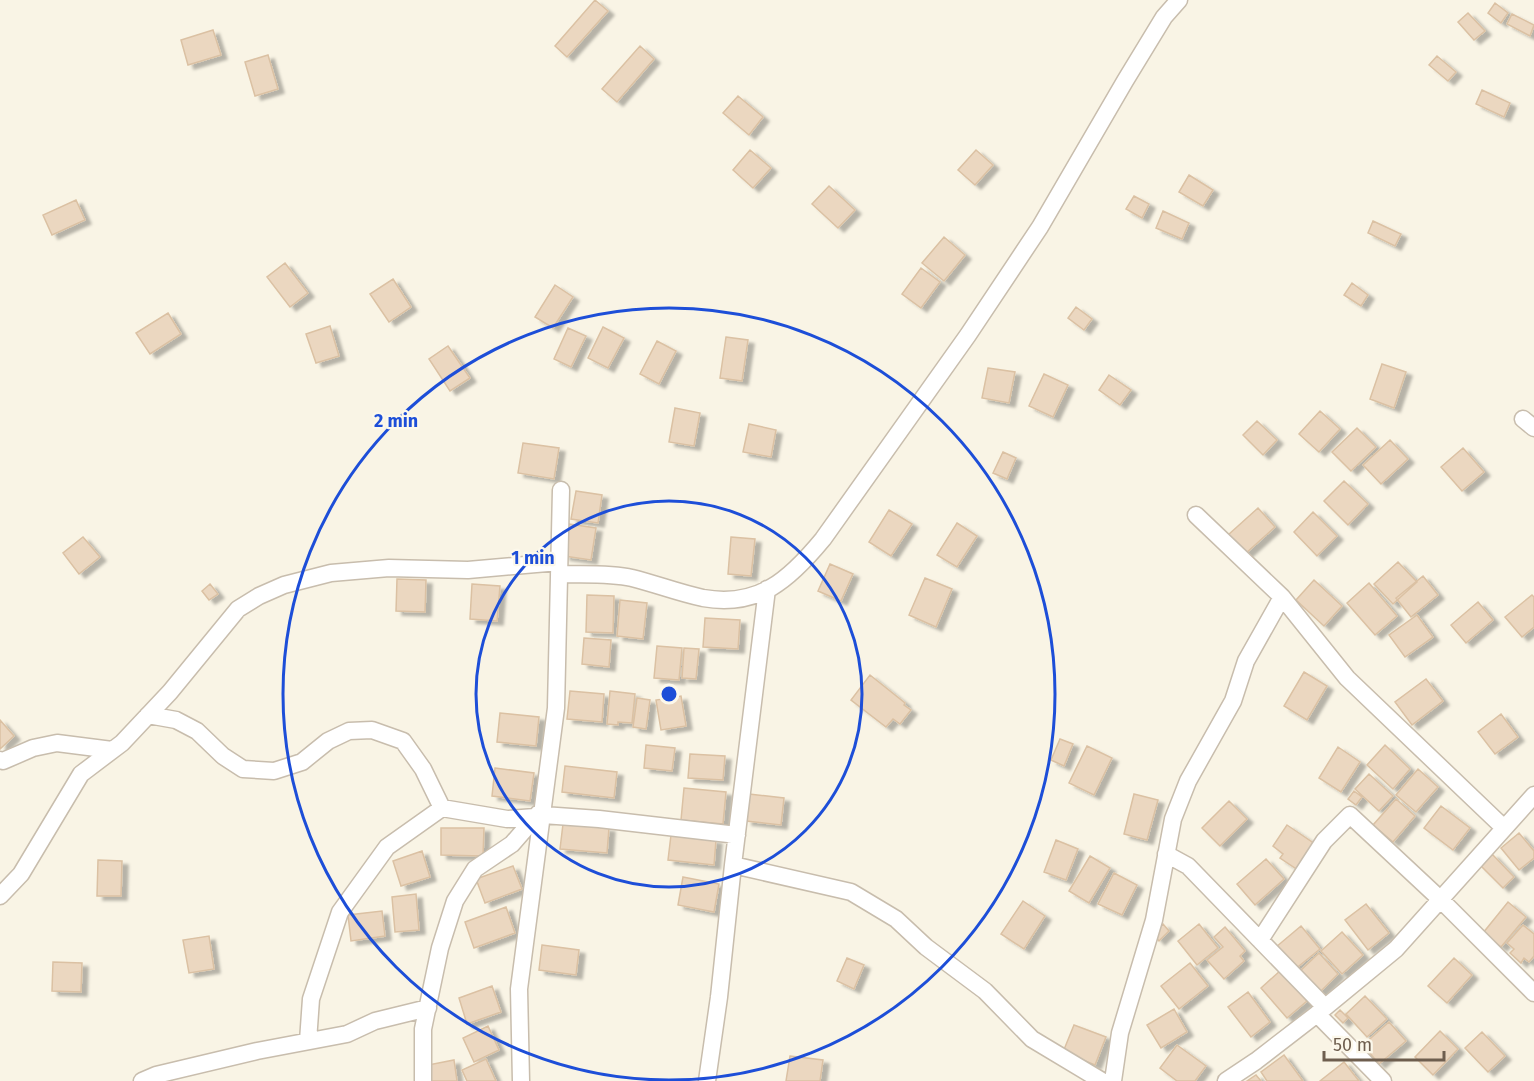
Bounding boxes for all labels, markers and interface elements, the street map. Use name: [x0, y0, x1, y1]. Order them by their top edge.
text: 2 min: [374, 410, 418, 432]
text: 1 min: [511, 547, 555, 569]
centre of rings: [659, 684, 679, 704]
scale bar: [1324, 1024, 1444, 1062]
text: 50 m: [1333, 1034, 1372, 1056]

